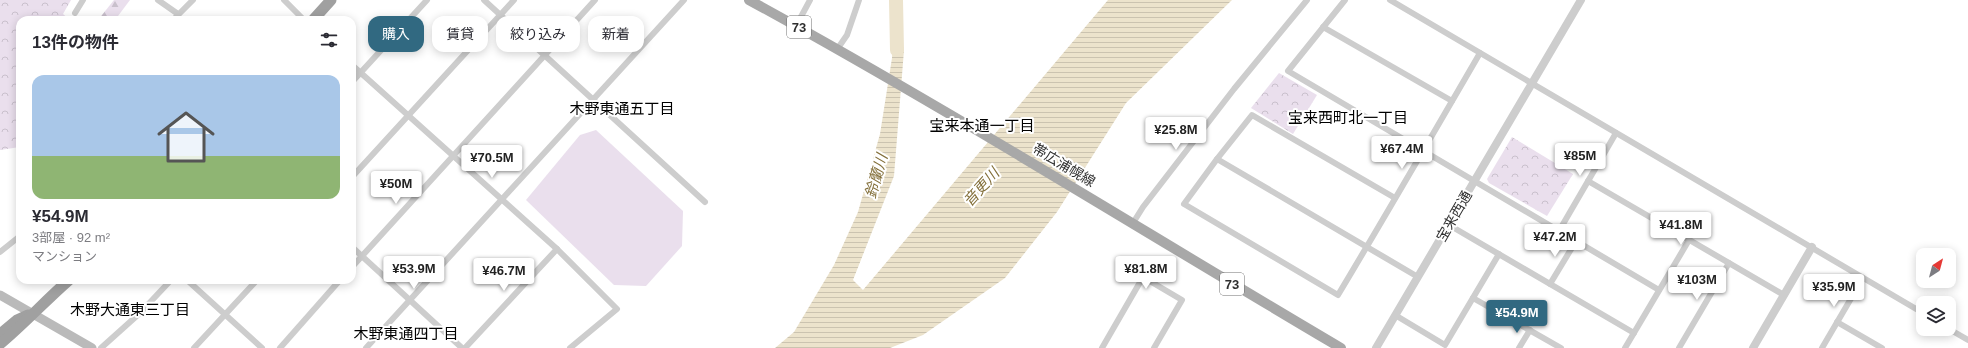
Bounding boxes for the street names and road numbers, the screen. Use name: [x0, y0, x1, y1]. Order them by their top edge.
road number: 73: [787, 16, 811, 38]
street label: 帯広浦幌線: [1030, 140, 1098, 190]
street label: 宝来西通: [1433, 188, 1475, 244]
road number: 73: [1220, 273, 1244, 295]

